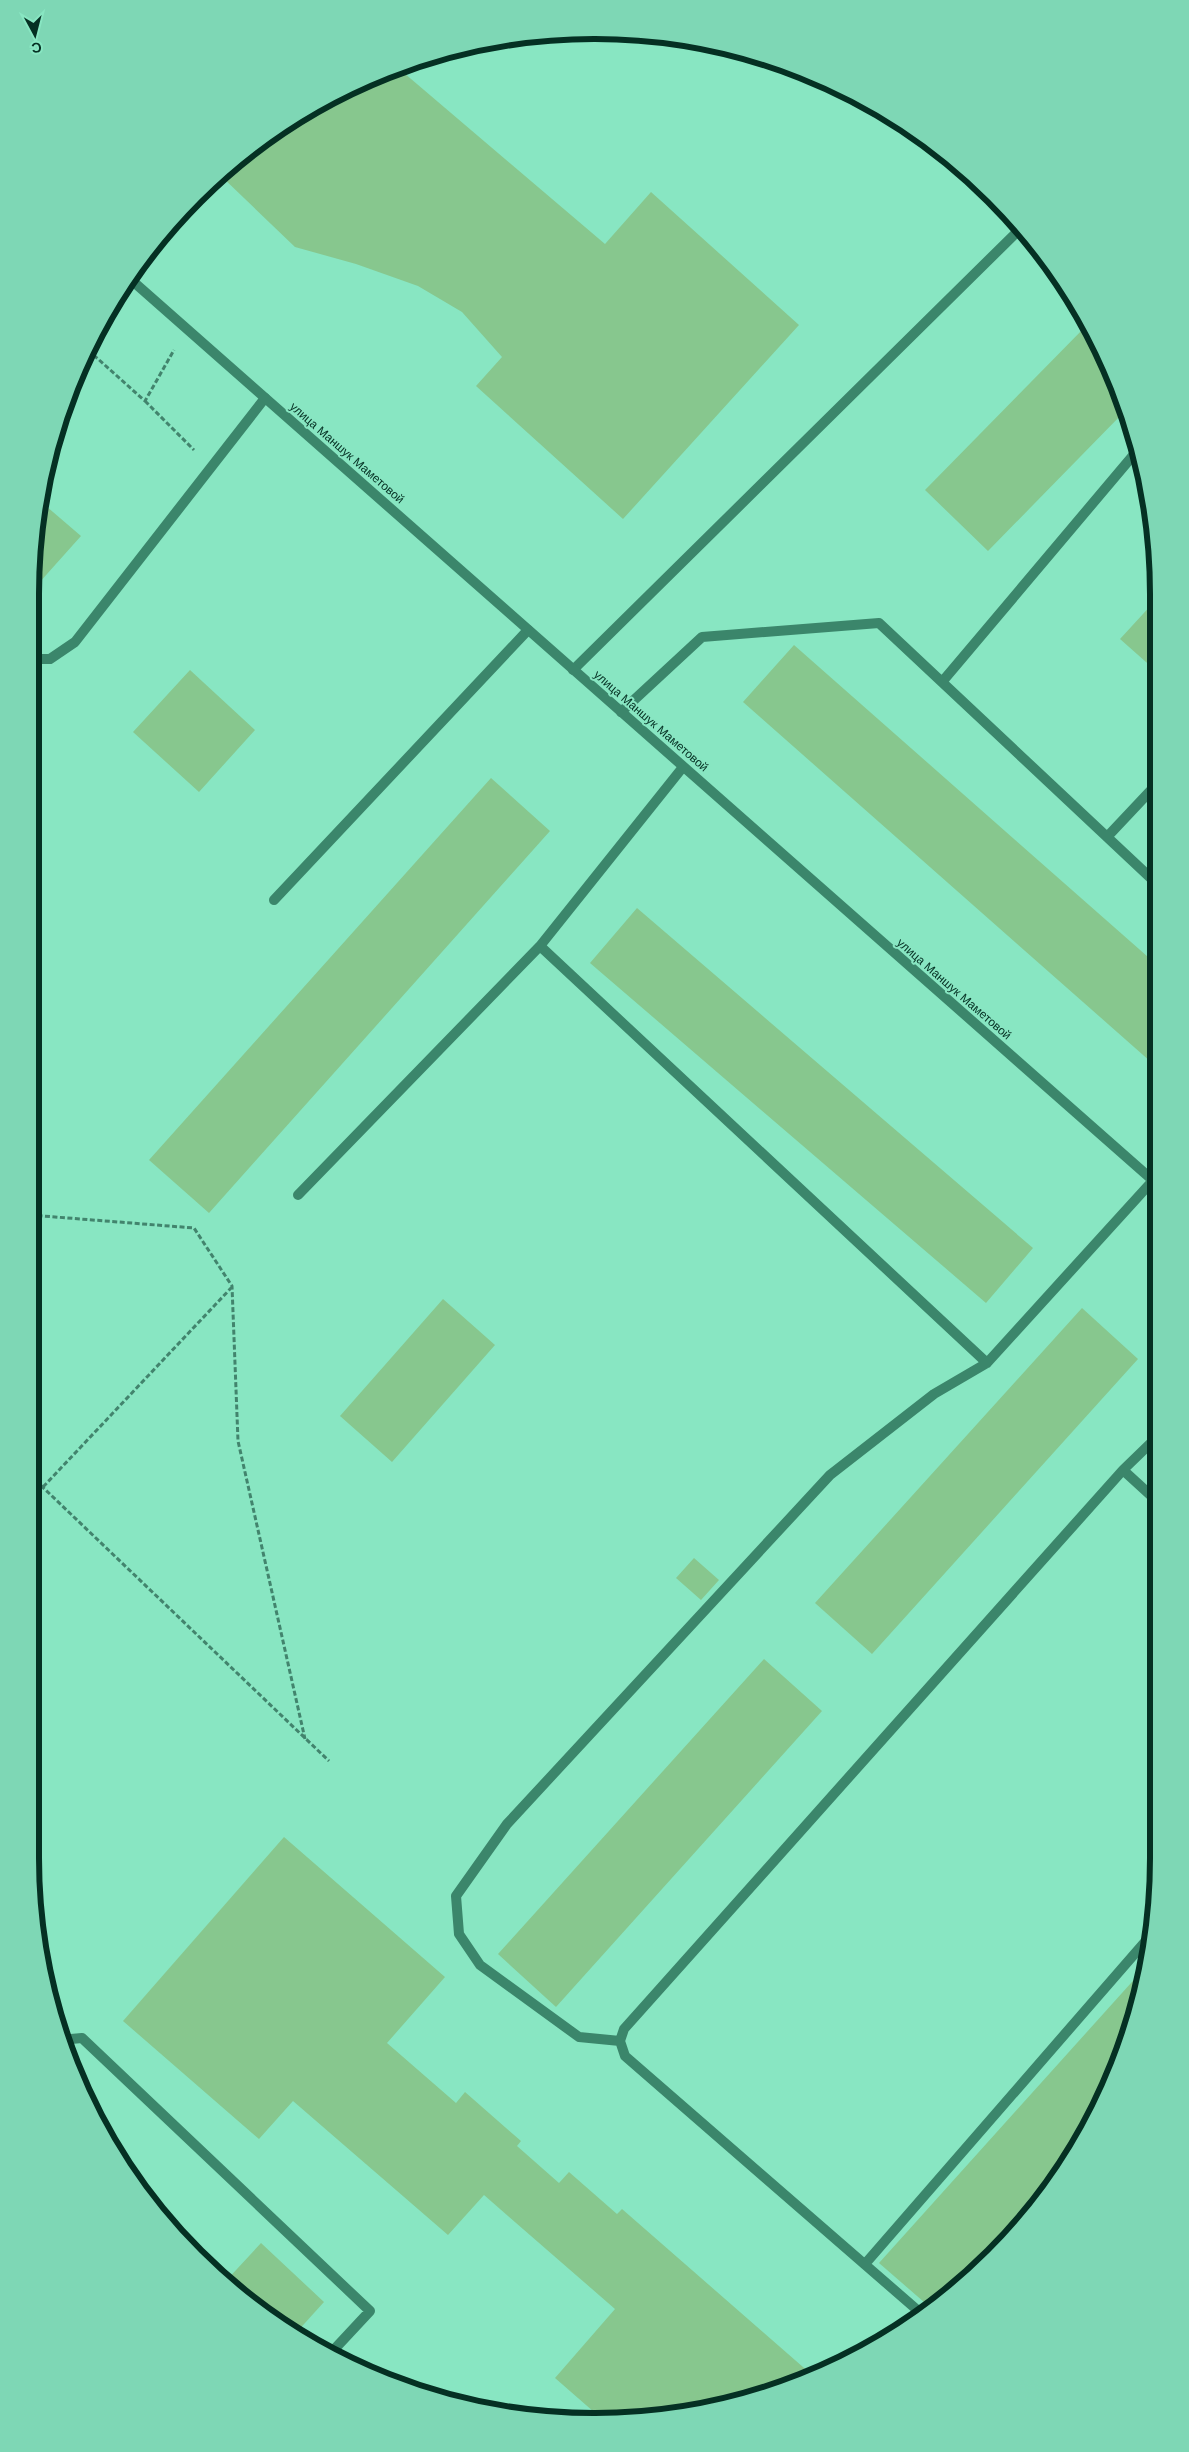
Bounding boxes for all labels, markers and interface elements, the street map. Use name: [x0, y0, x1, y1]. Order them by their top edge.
north arrow: [10, 10, 60, 60]
text: С: [31, 39, 43, 56]
street label: улица Маншук Маметовой: [287, 400, 407, 506]
street label: улица Маншук Маметовой: [591, 668, 711, 774]
street label: улица Маншук Маметовой: [894, 936, 1014, 1042]

